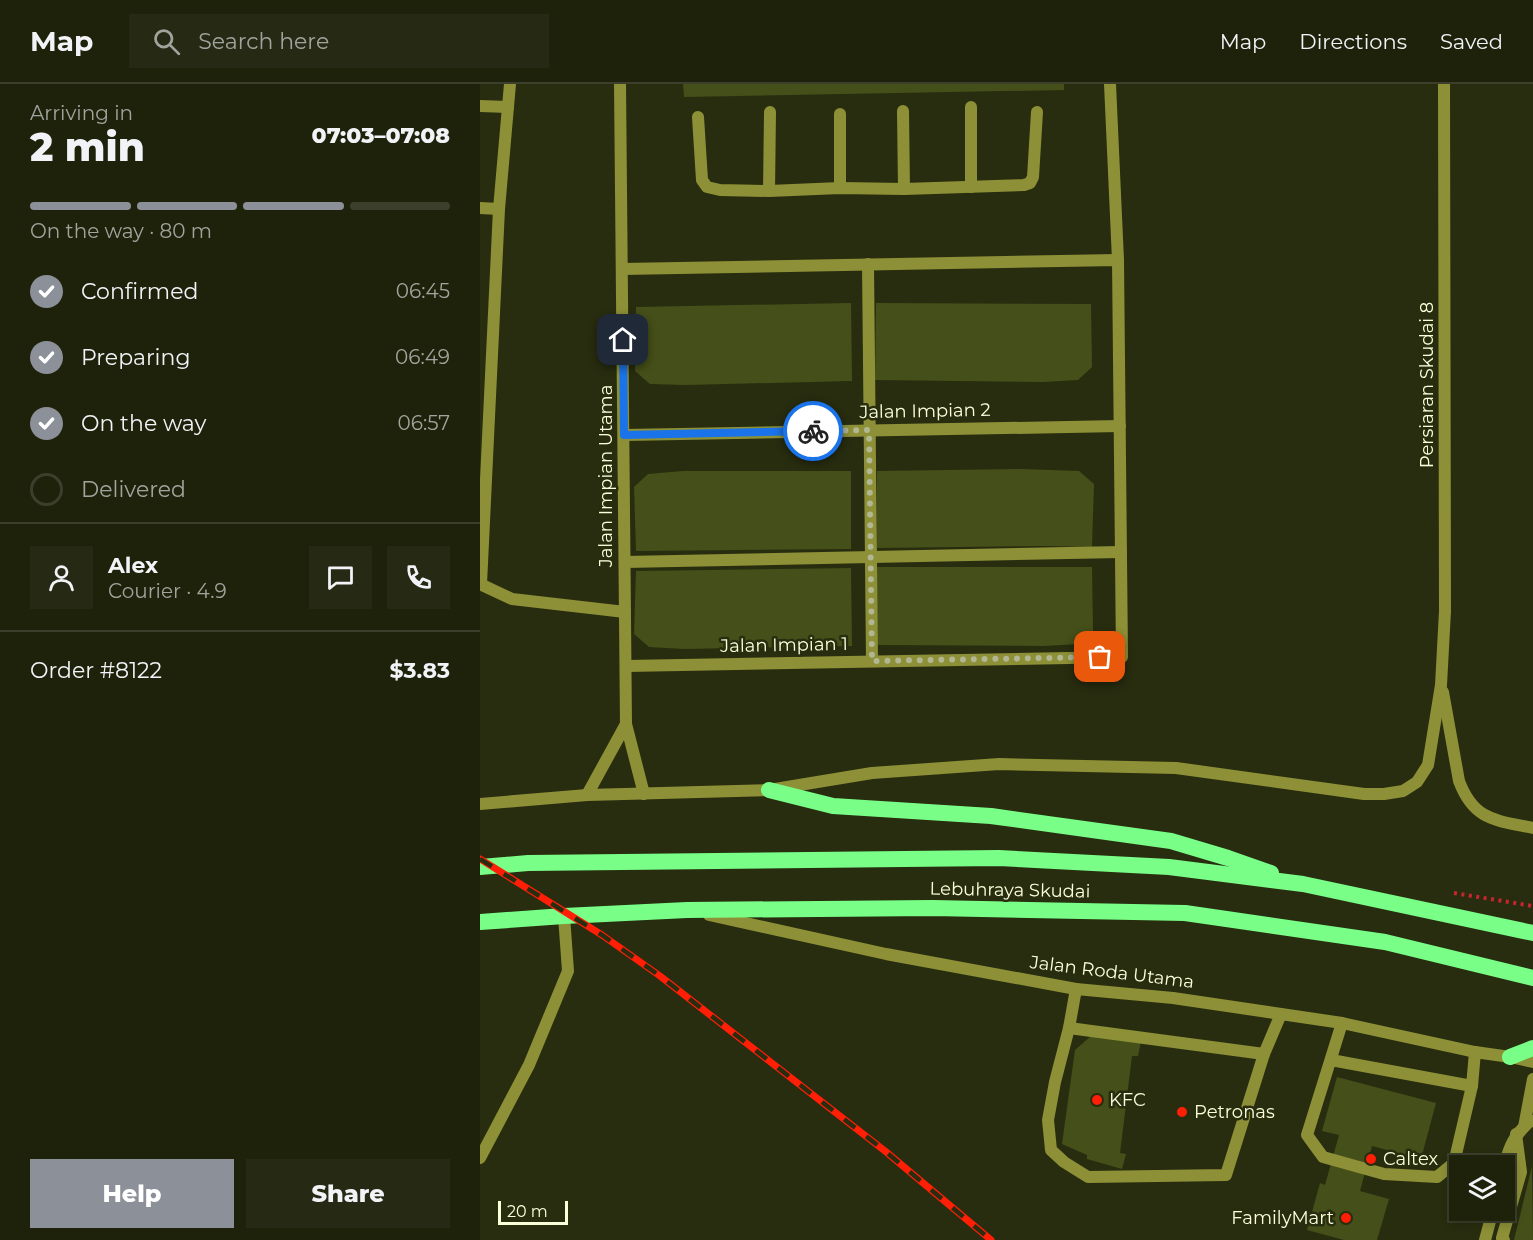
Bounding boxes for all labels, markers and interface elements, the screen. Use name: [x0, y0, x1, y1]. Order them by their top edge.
search box: [129, 14, 549, 68]
text: Map: [30, 24, 93, 58]
icon: search: [150, 25, 183, 58]
text: Search here: [198, 28, 329, 55]
text: Map: [1220, 29, 1266, 54]
text: Directions: [1299, 29, 1407, 54]
text: Saved: [1440, 29, 1503, 54]
text: Arriving in: [30, 101, 133, 125]
text: 07:03–07:08: [312, 122, 450, 149]
text: 2 min: [30, 123, 145, 171]
text: On the way · 80 m: [30, 219, 212, 243]
icon: check: [30, 275, 63, 308]
text: Confirmed: [81, 278, 198, 305]
text: 06:45: [396, 279, 450, 303]
street label: Persiaran Skudai 8: [1416, 302, 1438, 468]
pin: [597, 314, 648, 365]
icon: home: [606, 323, 639, 356]
icon: check: [30, 341, 63, 374]
text: Preparing: [81, 344, 190, 371]
text: 06:49: [395, 345, 450, 369]
street label: Jalan Impian Utama: [595, 385, 617, 568]
street label: Jalan Impian 2: [858, 399, 991, 423]
courier: [783, 401, 843, 461]
icon: check: [30, 407, 63, 440]
text: On the way: [81, 410, 206, 437]
text: 06:57: [398, 411, 450, 435]
icon: bike: [797, 415, 830, 448]
text: Delivered: [81, 476, 186, 503]
button: person: [30, 546, 93, 609]
button: chat: [309, 546, 372, 609]
button: phone: [387, 546, 450, 609]
text: Alex: [108, 552, 158, 579]
text: Courier · 4.9: [108, 579, 227, 603]
pin: [1074, 631, 1125, 682]
street label: Jalan Impian 1: [719, 633, 848, 657]
icon: bag: [1083, 640, 1116, 673]
text: Order #8122: [30, 657, 162, 684]
text: $3.83: [389, 657, 450, 684]
street label: Lebuhraya Skudai: [929, 878, 1091, 902]
street label: Jalan Roda Utama: [1028, 951, 1195, 993]
place label: KFC: [1109, 1089, 1146, 1111]
marker: KFC: [1090, 1093, 1104, 1107]
place label: Petronas: [1194, 1101, 1275, 1123]
marker: Petronas: [1175, 1105, 1189, 1119]
place label: Caltex: [1383, 1148, 1438, 1170]
marker: Caltex: [1364, 1152, 1378, 1166]
map controls: [1449, 1155, 1515, 1221]
button: layers: [1449, 1155, 1515, 1221]
button: Help: [30, 1159, 234, 1228]
button: Share: [246, 1159, 450, 1228]
scale bar: [498, 1198, 568, 1226]
text: 20 m: [507, 1202, 548, 1221]
place label: FamilyMart: [1231, 1207, 1334, 1229]
marker: FamilyMart: [1339, 1211, 1353, 1225]

